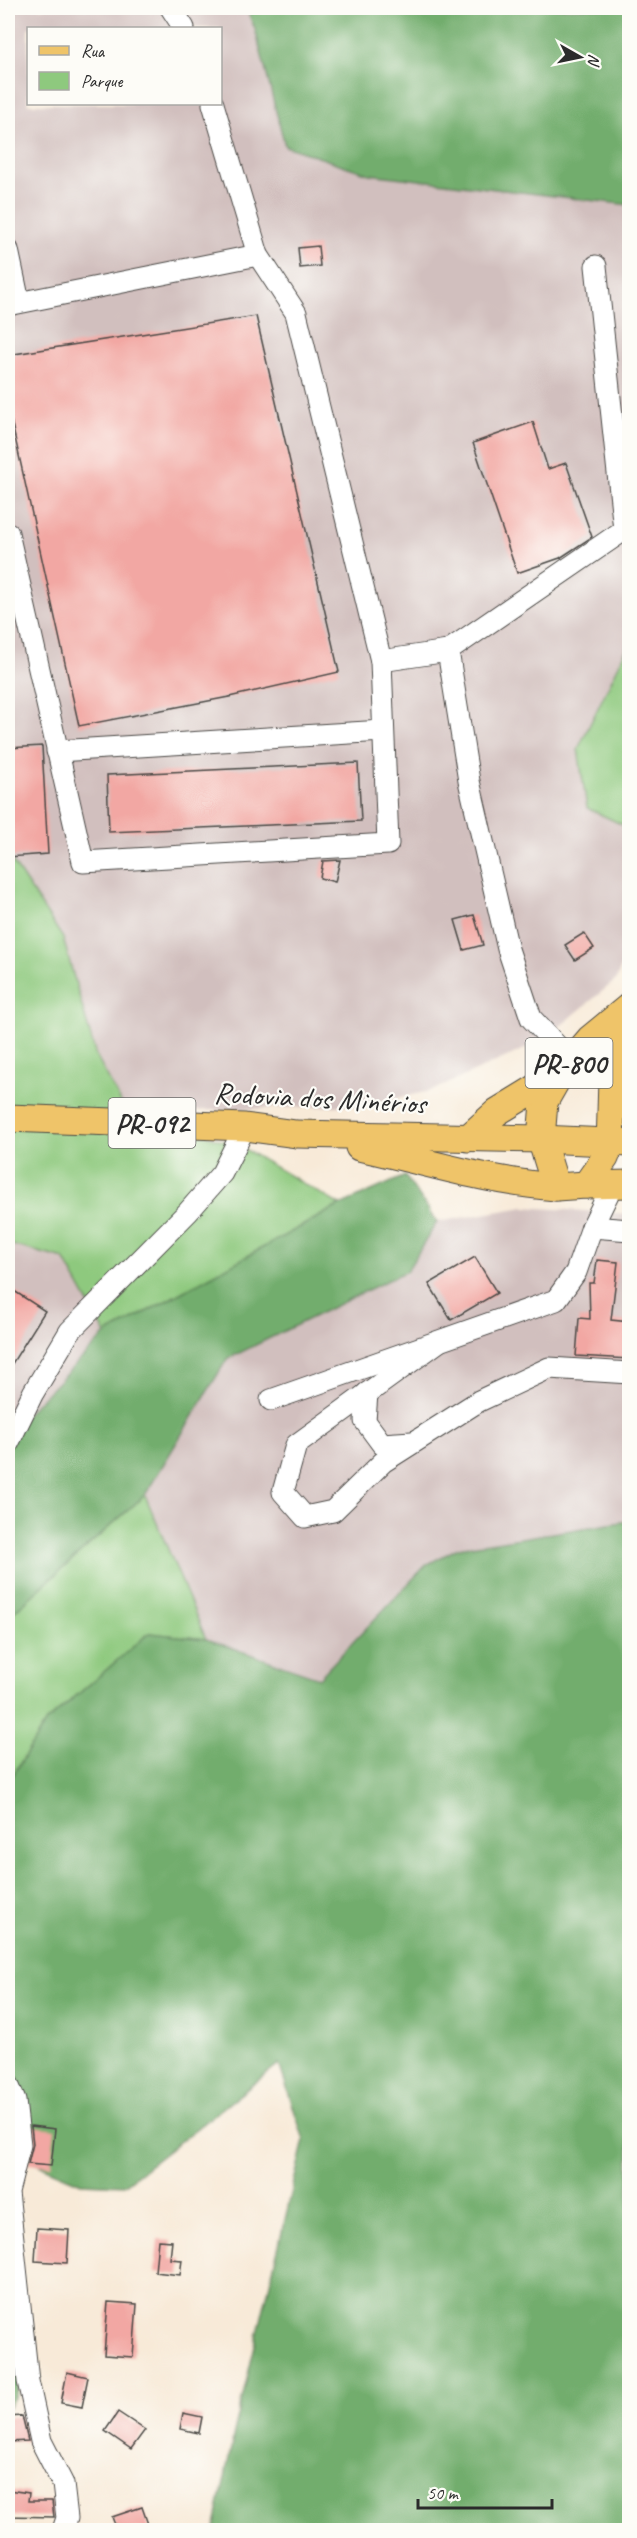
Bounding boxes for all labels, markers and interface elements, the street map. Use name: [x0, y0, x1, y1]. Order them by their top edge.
legend: [27, 27, 222, 105]
north arrow: [550, 27, 610, 87]
text: Rua: [81, 40, 106, 62]
text: N: [583, 53, 604, 69]
text: Parque: [81, 70, 123, 92]
road number: PR-800: [526, 1038, 612, 1088]
street label: Rodovia dos Minérios: [213, 1073, 430, 1123]
road number: PR-092: [108, 1098, 195, 1148]
scale bar: [418, 2472, 552, 2510]
text: 50 m: [427, 2482, 460, 2504]

